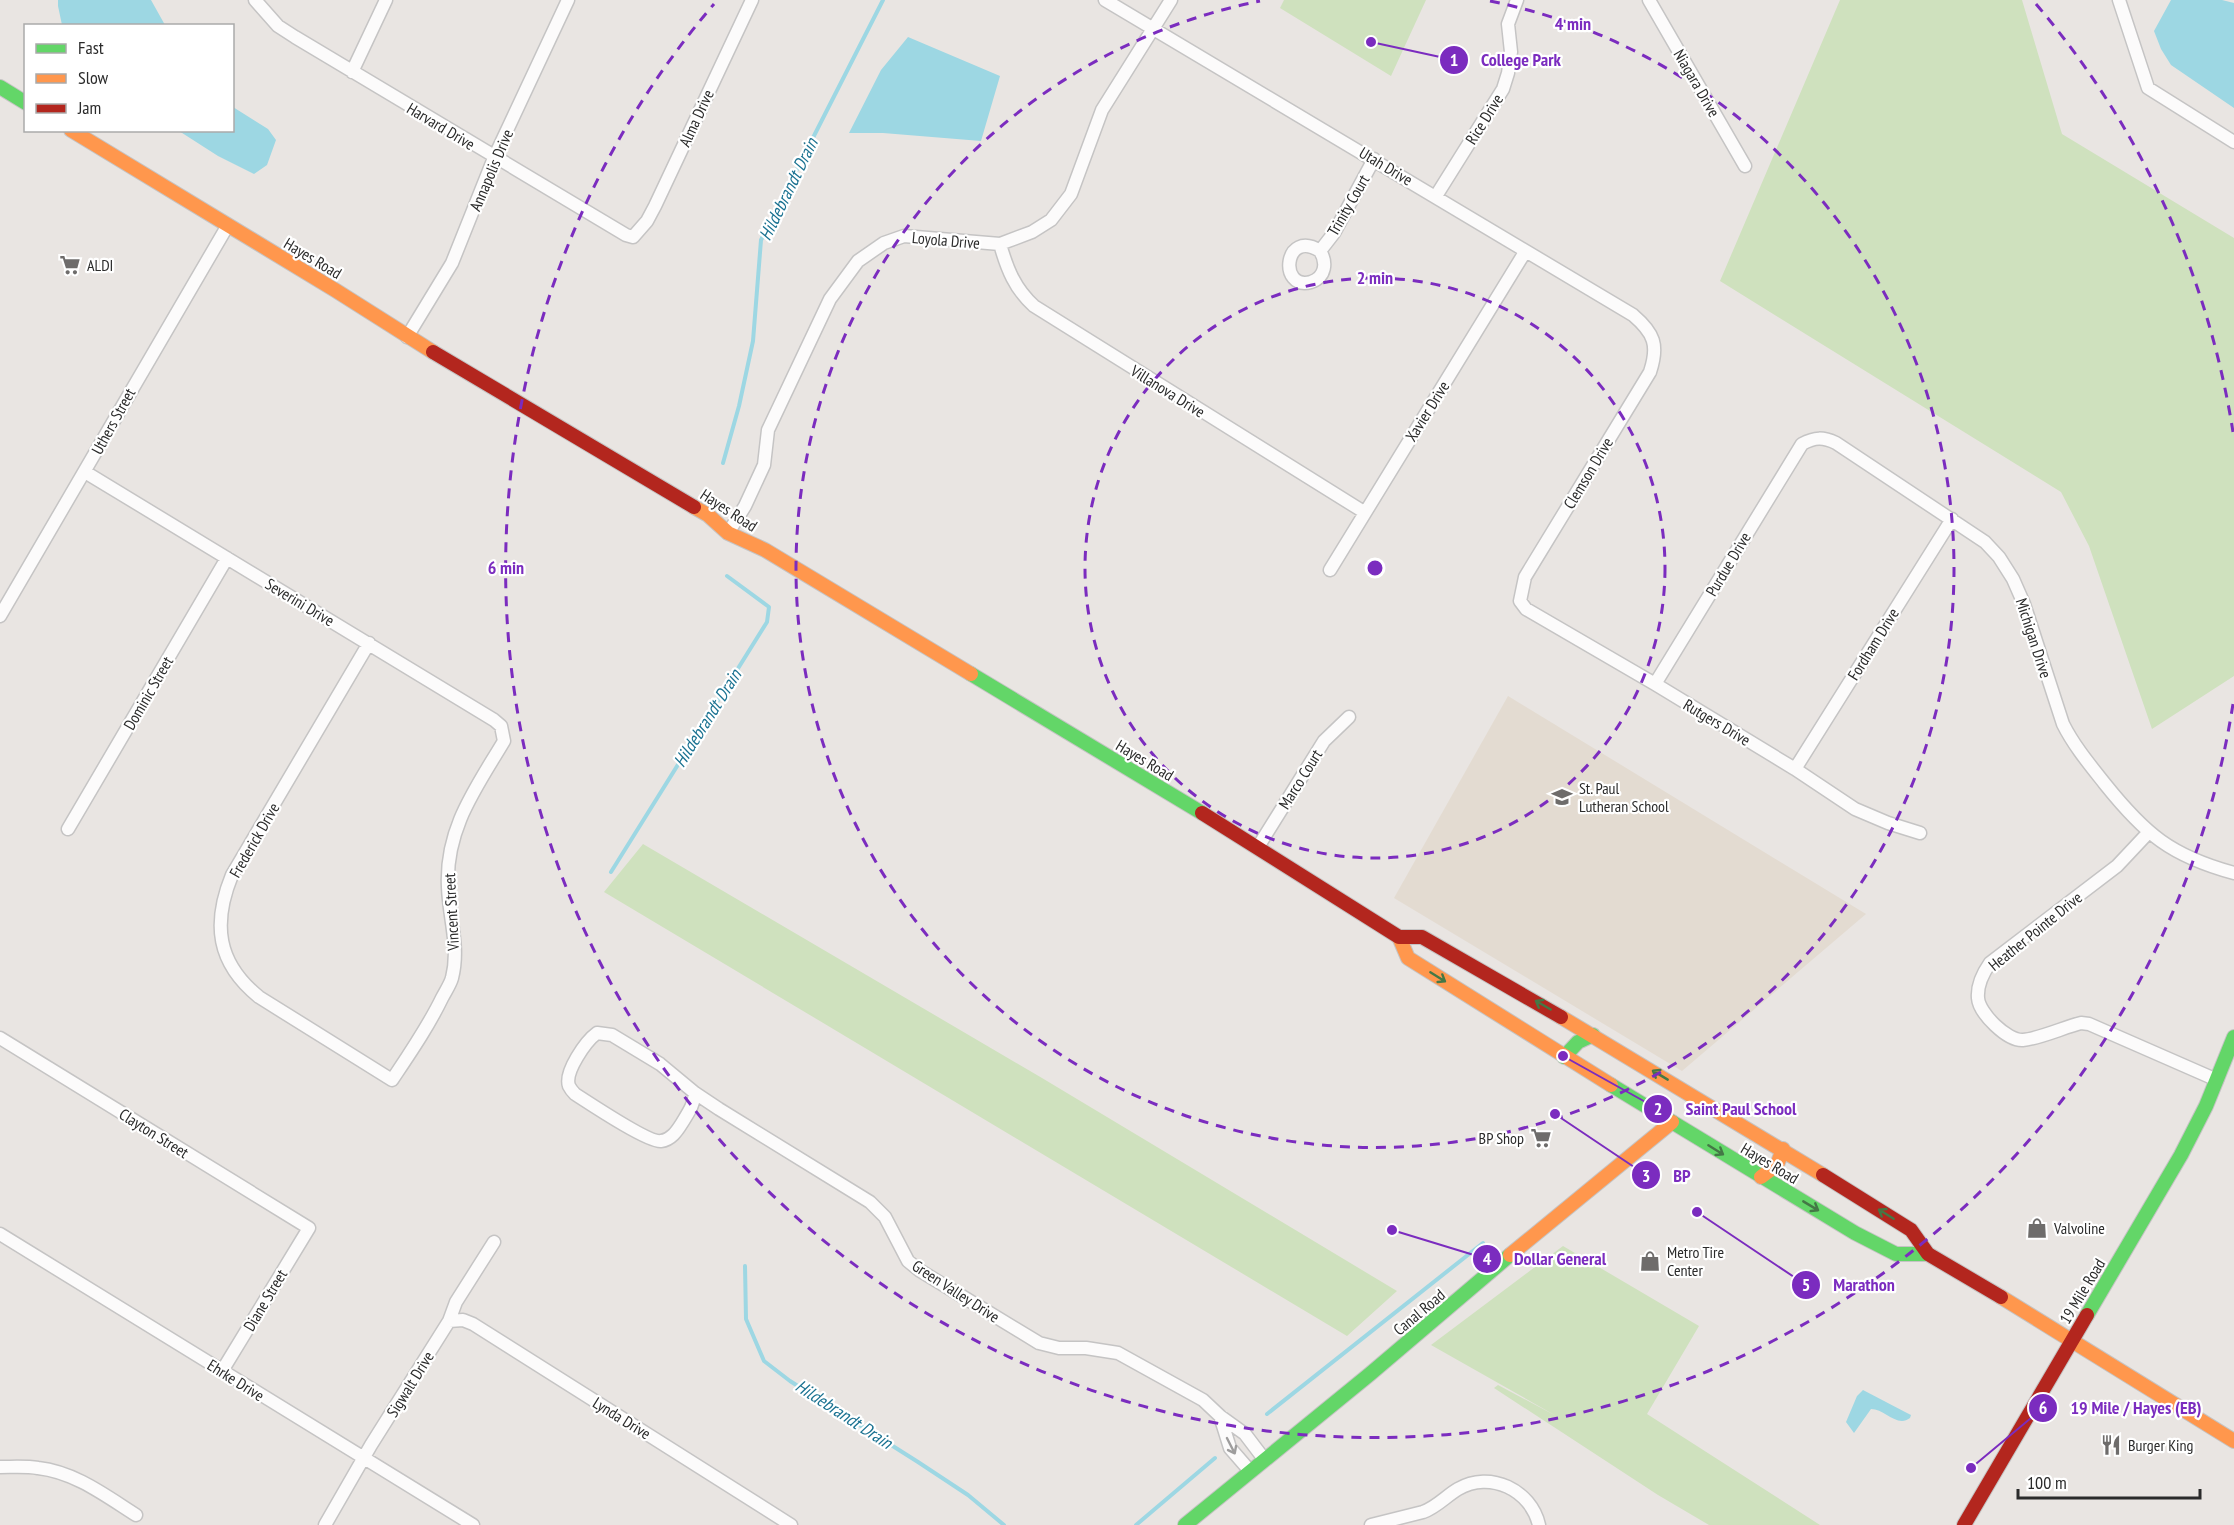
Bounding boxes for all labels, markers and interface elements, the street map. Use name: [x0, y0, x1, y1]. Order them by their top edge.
text: 4 min: [1555, 12, 1591, 35]
legend: [24, 24, 234, 132]
text: Fast: [78, 36, 104, 59]
callout: College Park: [1439, 42, 1573, 78]
street label: Niagara Drive: [1670, 46, 1724, 120]
text: 1: [1450, 48, 1458, 71]
text: College Park: [1481, 48, 1561, 71]
text: Slow: [78, 66, 109, 89]
street label: Alma Drive: [674, 86, 718, 150]
street label: Rice Drive: [1461, 90, 1507, 148]
text: Jam: [77, 96, 101, 119]
street label: Harvard Drive: [403, 98, 479, 154]
street label: Annapolis Drive: [465, 126, 517, 214]
water label: Hildebrandt Drain: [753, 133, 823, 244]
street label: Utah Drive: [1356, 142, 1416, 190]
street label: Trinity Court: [1323, 170, 1374, 239]
street label: Loyola Drive: [911, 227, 981, 253]
street label: Hayes Road: [281, 233, 346, 283]
supermarket icon: ALDI: [58, 253, 82, 277]
place label: ALDI: [87, 255, 113, 275]
text: 2 min: [1357, 266, 1393, 289]
street label: Villanova Drive: [1126, 360, 1209, 422]
street label: Xavier Drive: [1401, 377, 1453, 445]
street label: Uthers Street: [87, 384, 140, 458]
street label: Clemson Drive: [1559, 434, 1617, 512]
street label: Hayes Road: [697, 484, 761, 536]
street label: Purdue Drive: [1701, 528, 1755, 600]
text: 6 min: [488, 556, 524, 579]
centre of rings: [1365, 558, 1385, 578]
street label: Severini Drive: [262, 574, 338, 630]
street label: Michigan Drive: [2012, 596, 2056, 680]
street label: Fordham Drive: [1843, 604, 1903, 684]
street label: Dominic Street: [119, 652, 177, 733]
water label: Hildebrandt Drain: [668, 664, 747, 771]
street label: Rutgers Drive: [1680, 694, 1754, 750]
street label: Hayes Road: [1113, 735, 1178, 785]
street label: Marco Court: [1274, 745, 1326, 813]
place label: St. Paul Lutheran School: [1579, 778, 1669, 816]
school or university icon: St. Paul Lutheran School: [1550, 785, 1574, 809]
street label: Frederick Drive: [225, 799, 283, 881]
street label: Vincent Street: [439, 872, 463, 952]
street label: Heather Pointe Drive: [1984, 887, 2086, 975]
one-way arrow: [1429, 972, 1446, 984]
one-way arrow: [1534, 999, 1551, 1011]
one-way arrow: [1652, 1069, 1669, 1081]
callout: Saint Paul School: [1643, 1091, 1808, 1127]
text: 2: [1654, 1097, 1662, 1120]
text: Saint Paul School: [1686, 1097, 1797, 1120]
street label: Clayton Street: [116, 1104, 193, 1163]
supermarket icon: BP Shop: [1529, 1126, 1553, 1150]
place label: BP Shop: [1479, 1128, 1524, 1148]
street label: Hayes Road: [1738, 1138, 1803, 1188]
one-way arrow: [1707, 1144, 1724, 1156]
callout: BP: [1631, 1157, 1703, 1193]
text: 3: [1642, 1164, 1650, 1187]
text: BP: [1673, 1164, 1691, 1187]
one-way arrow: [1802, 1201, 1819, 1213]
one-way arrow: [1878, 1208, 1895, 1220]
shop icon: Valvoline: [2025, 1216, 2049, 1240]
place label: Valvoline: [2053, 1218, 2105, 1238]
callout: Dollar General: [1472, 1241, 1618, 1277]
place label: Metro Tire Center: [1667, 1242, 1724, 1280]
text: 4: [1483, 1247, 1492, 1270]
text: Dollar General: [1514, 1247, 1607, 1270]
shop icon: Metro Tire Center: [1638, 1249, 1662, 1273]
street label: Green Valley Drive: [908, 1255, 1004, 1327]
street label: 19 Mile Road: [2055, 1255, 2109, 1327]
street label: Diane Street: [239, 1265, 291, 1334]
callout: Marathon: [1791, 1267, 1906, 1303]
text: 5: [1802, 1273, 1810, 1296]
text: Marathon: [1833, 1273, 1895, 1296]
street label: Canal Road: [1389, 1285, 1449, 1339]
street label: Sigwalt Drive: [382, 1347, 438, 1421]
street label: Ehrke Drive: [204, 1355, 268, 1405]
water label: Hildebrandt Drain: [791, 1374, 898, 1454]
callout: 19 Mile / Hayes (EB): [2028, 1390, 2213, 1426]
street label: Lynda Drive: [589, 1392, 655, 1444]
text: 6: [2039, 1396, 2047, 1419]
text: 19 Mile / Hayes (EB): [2070, 1396, 2202, 1419]
restaurant icon: Burger King: [2099, 1433, 2123, 1457]
place label: Burger King: [2128, 1435, 2193, 1455]
one-way arrow: [1225, 1437, 1237, 1454]
scale bar: [2018, 1462, 2200, 1500]
text: 100 m: [2027, 1471, 2067, 1494]

